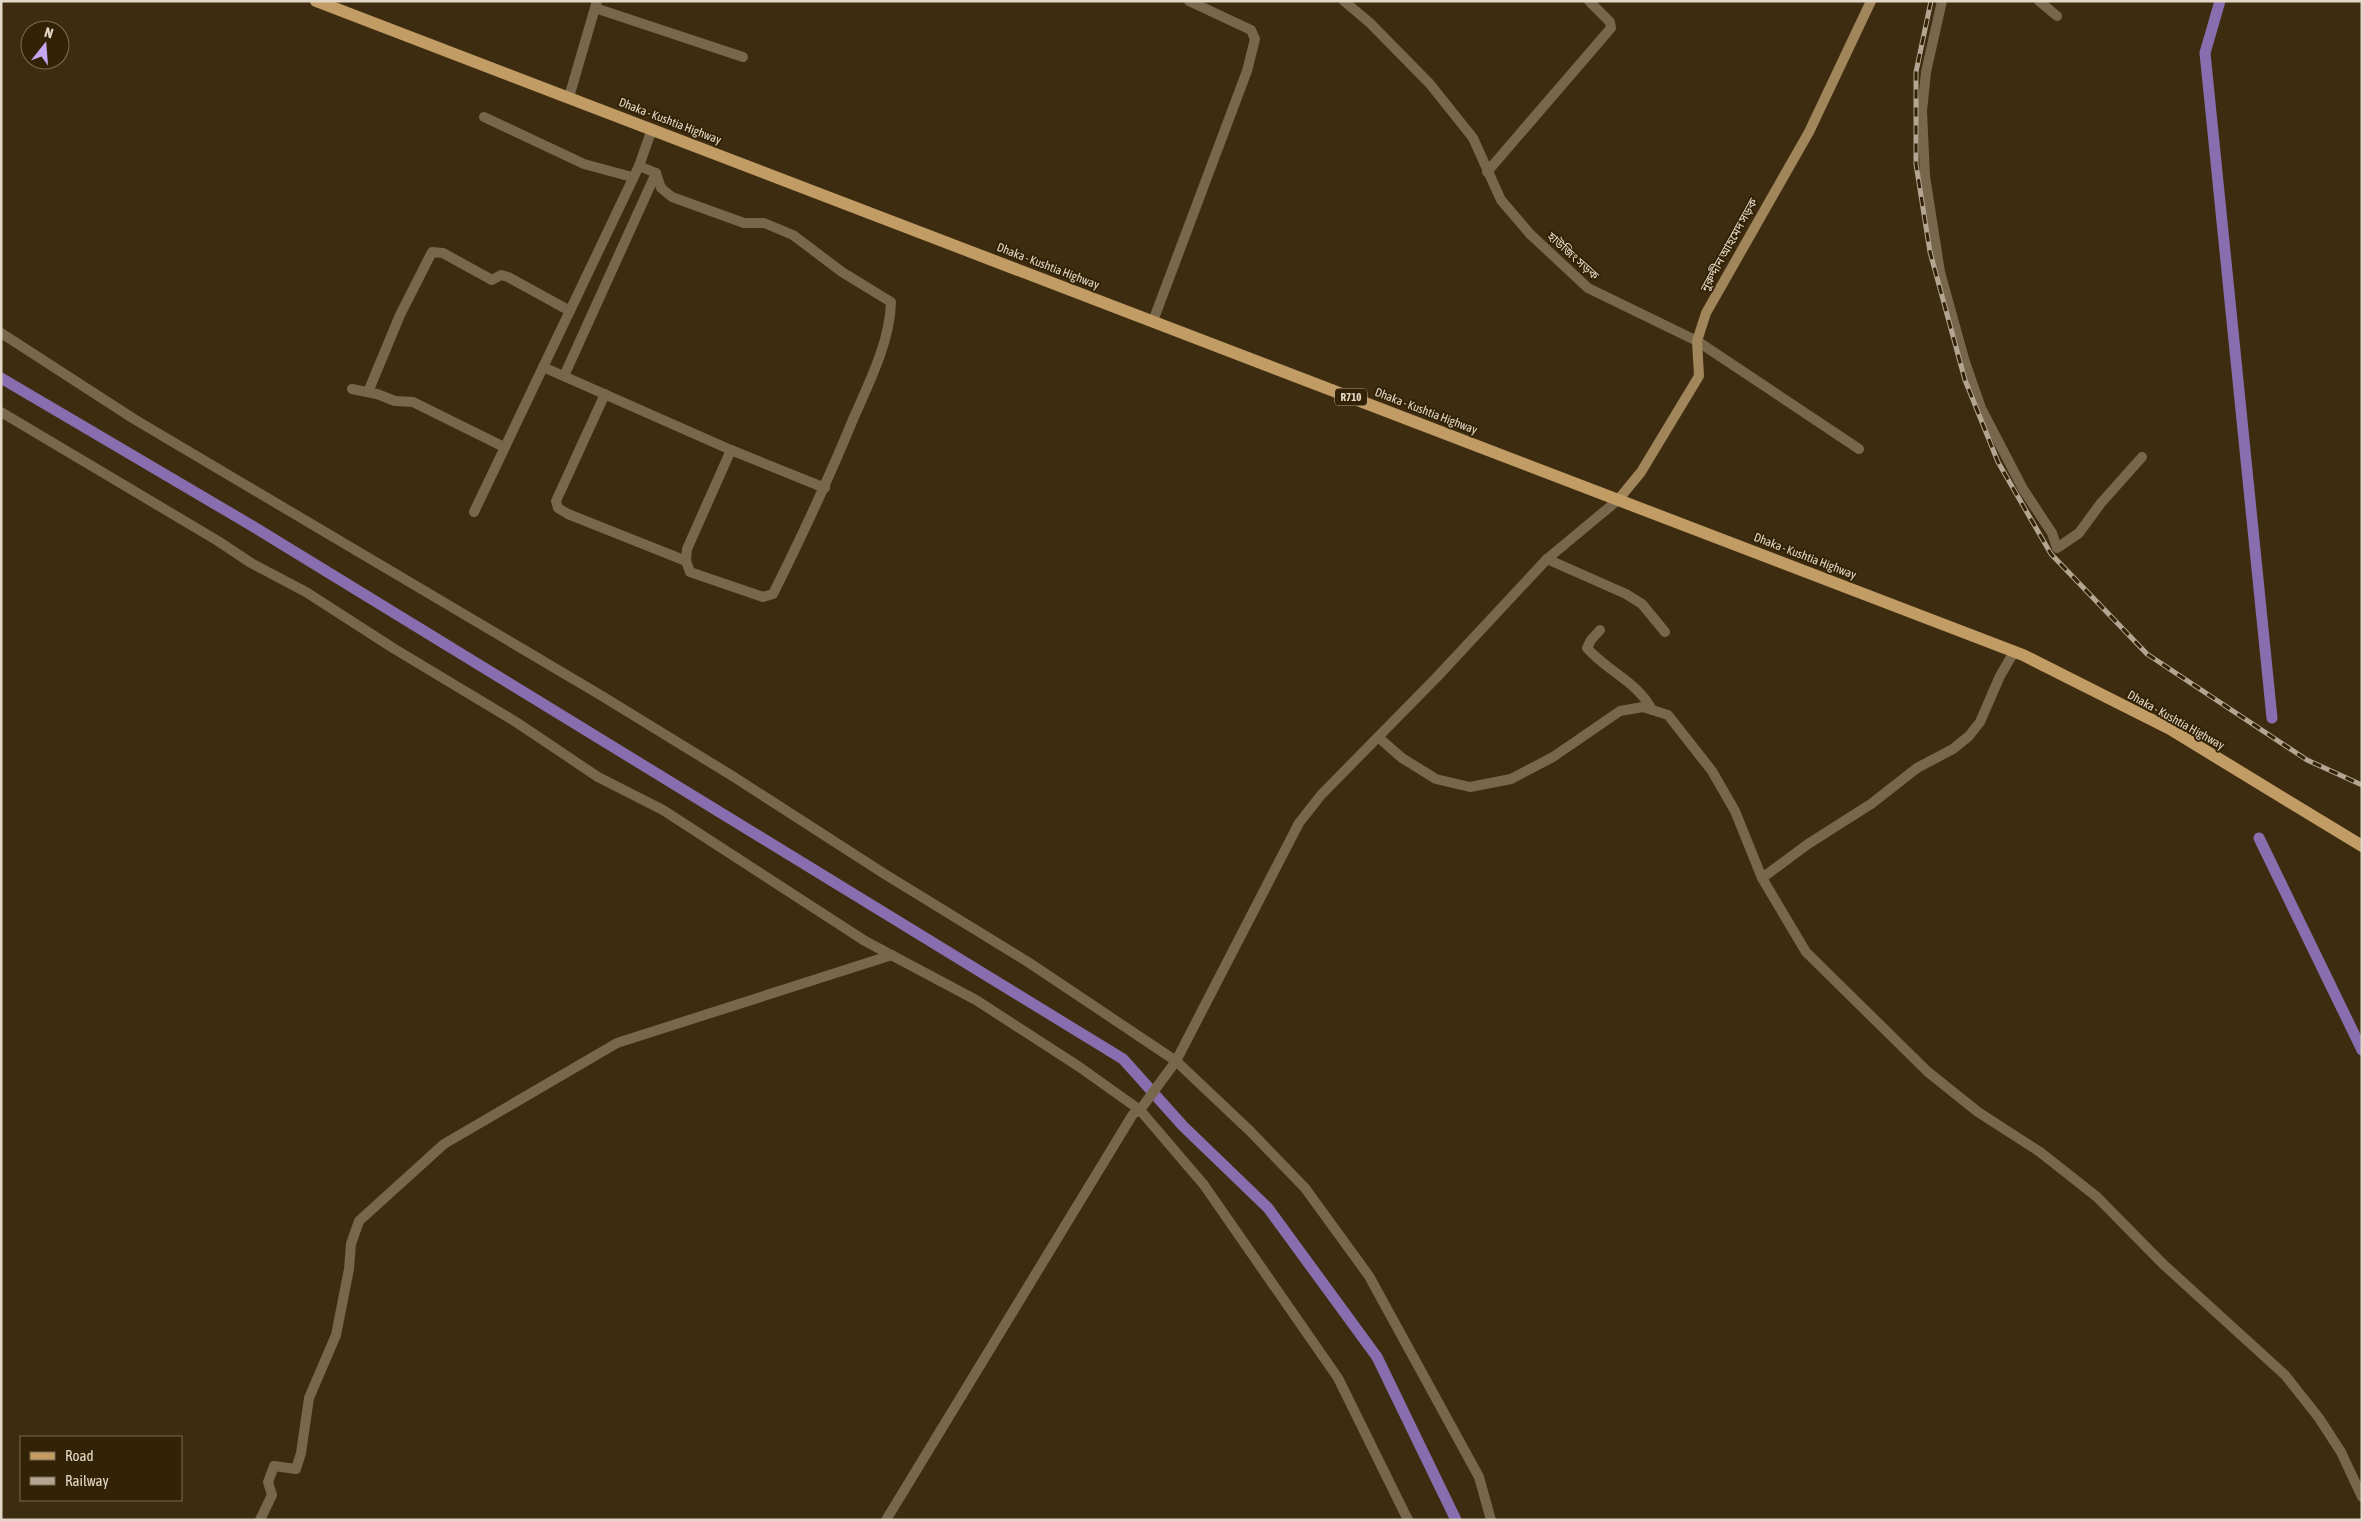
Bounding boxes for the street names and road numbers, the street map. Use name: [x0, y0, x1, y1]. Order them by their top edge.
street label: Dhaka - Kushtia Highway: [617, 95, 723, 147]
street label: নুরুদ্দীন আহমেদ সড়ক: [1696, 195, 1761, 295]
street label: হাউজিং সড়ক: [1544, 228, 1602, 283]
street label: Dhaka - Kushtia Highway: [995, 240, 1101, 292]
street label: Dhaka - Kushtia Highway: [1373, 385, 1479, 437]
road number: R710: [1335, 388, 1367, 406]
street label: Dhaka - Kushtia Highway: [1752, 530, 1858, 582]
street label: Dhaka - Kushtia Highway: [2125, 688, 2227, 752]

